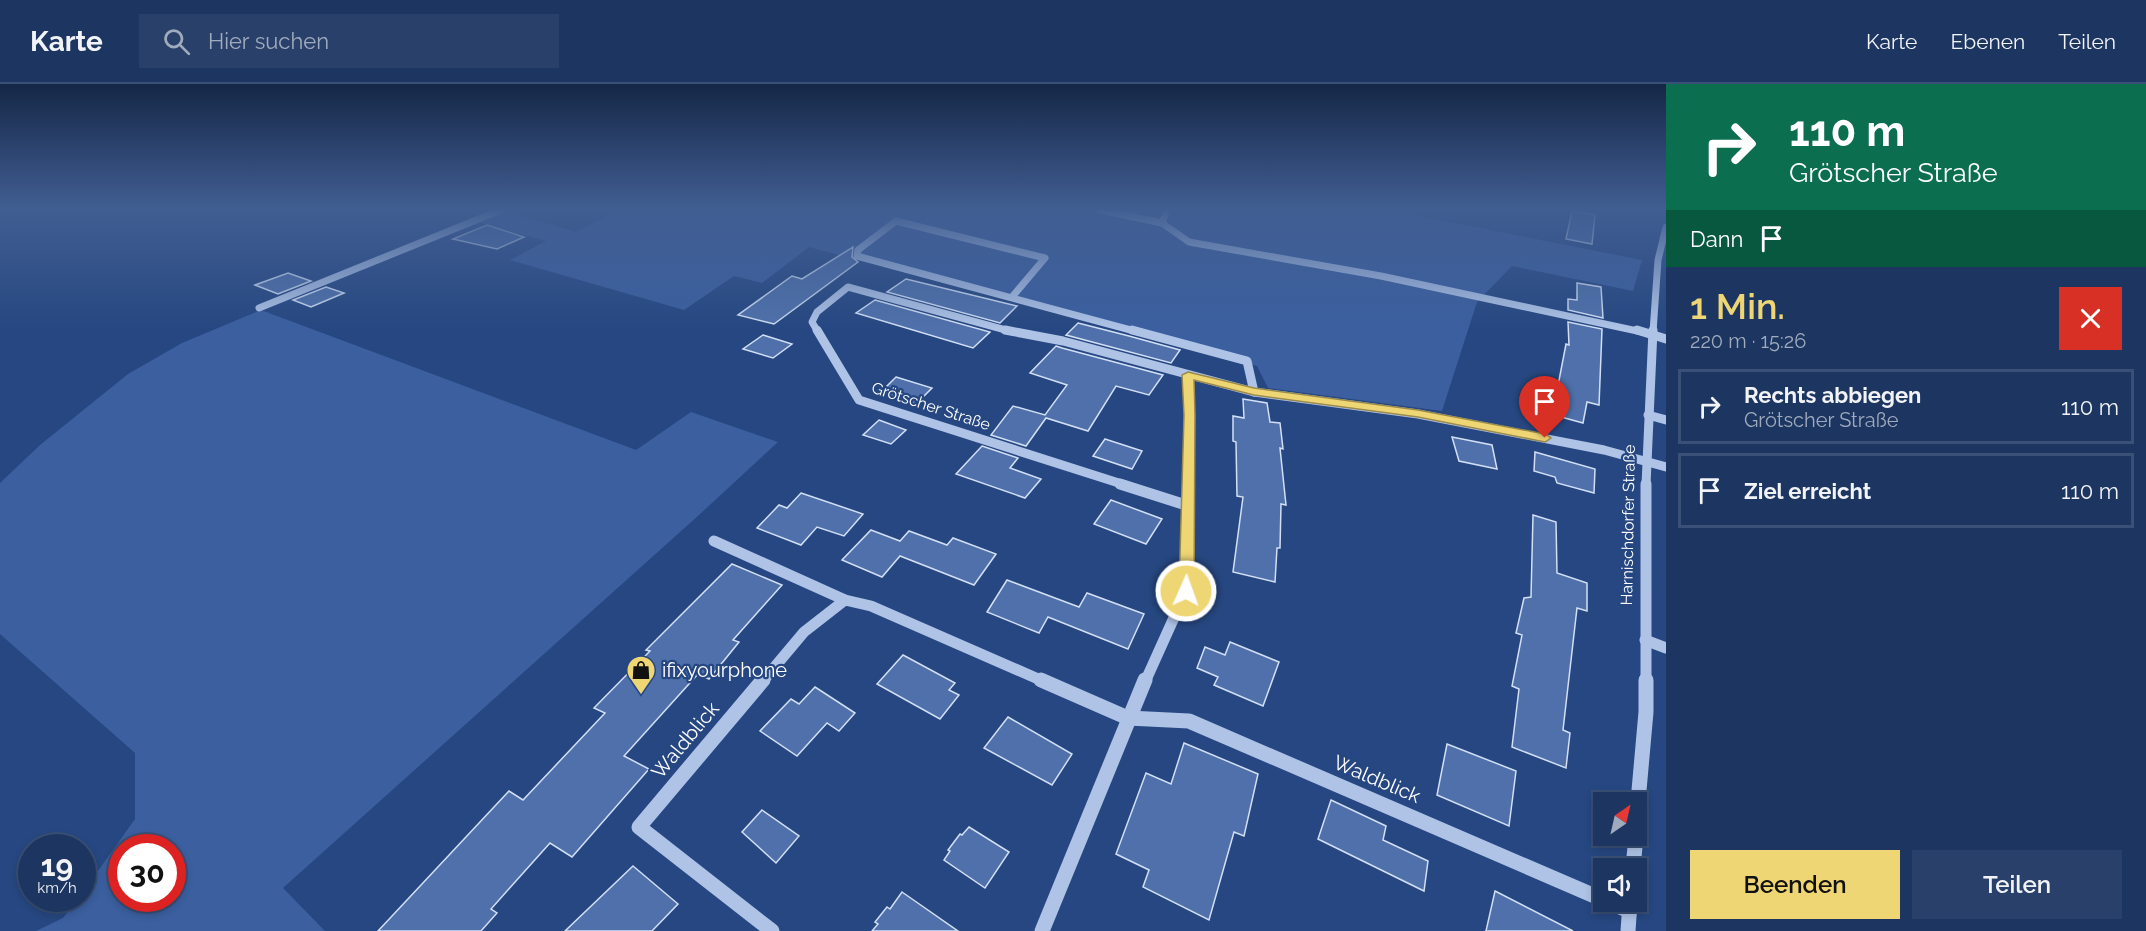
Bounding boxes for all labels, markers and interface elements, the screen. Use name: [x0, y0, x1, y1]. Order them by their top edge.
search box: [139, 14, 559, 68]
text: Karte: [30, 25, 103, 58]
icon: search: [160, 25, 193, 58]
text: Hier suchen: [208, 28, 329, 54]
text: Karte: [1866, 29, 1917, 54]
text: Ebenen: [1950, 29, 2025, 54]
text: Teilen: [2058, 29, 2116, 54]
text: 110 m: [1789, 107, 1905, 156]
icon: right: [1690, 108, 1768, 186]
text: Grötscher Straße: [1789, 157, 1998, 188]
icon: arrive: [1755, 222, 1788, 255]
text: Dann: [1690, 226, 1743, 252]
text: 1 Min.: [1690, 285, 1785, 327]
button: close: [2059, 287, 2122, 350]
text: 220 m · 15:26: [1690, 329, 1806, 353]
pin: [1519, 376, 1570, 438]
street label: Grötscher Straße: [869, 378, 993, 434]
text: Rechts abbiegen: [1744, 382, 1921, 408]
icon: arrive: [1528, 385, 1561, 418]
icon: right: [1693, 390, 1726, 423]
text: 110 m: [2061, 394, 2119, 420]
text: Grötscher Straße: [1744, 408, 1898, 432]
street label: Harnischdorfer Straße: [1617, 444, 1639, 606]
icon: arrive: [1693, 474, 1726, 507]
text: Ziel erreicht: [1744, 478, 1871, 504]
text: 110 m: [2061, 478, 2119, 504]
position arrow: [1154, 559, 1218, 623]
shop icon: ifixyourphone: [625, 654, 657, 696]
place label: ifixyourphone: [662, 658, 787, 682]
street label: Waldblick: [646, 697, 724, 783]
street label: Waldblick: [1330, 750, 1425, 808]
north arrow: [1593, 792, 1647, 846]
map controls: [1593, 792, 1647, 912]
speed limit sign: 30: [108, 834, 186, 912]
text: 19: [41, 848, 73, 883]
button: Beenden: [1690, 850, 1900, 919]
button: Teilen: [1912, 850, 2122, 919]
button: sound: [1593, 858, 1647, 912]
text: km/h: [37, 879, 77, 897]

